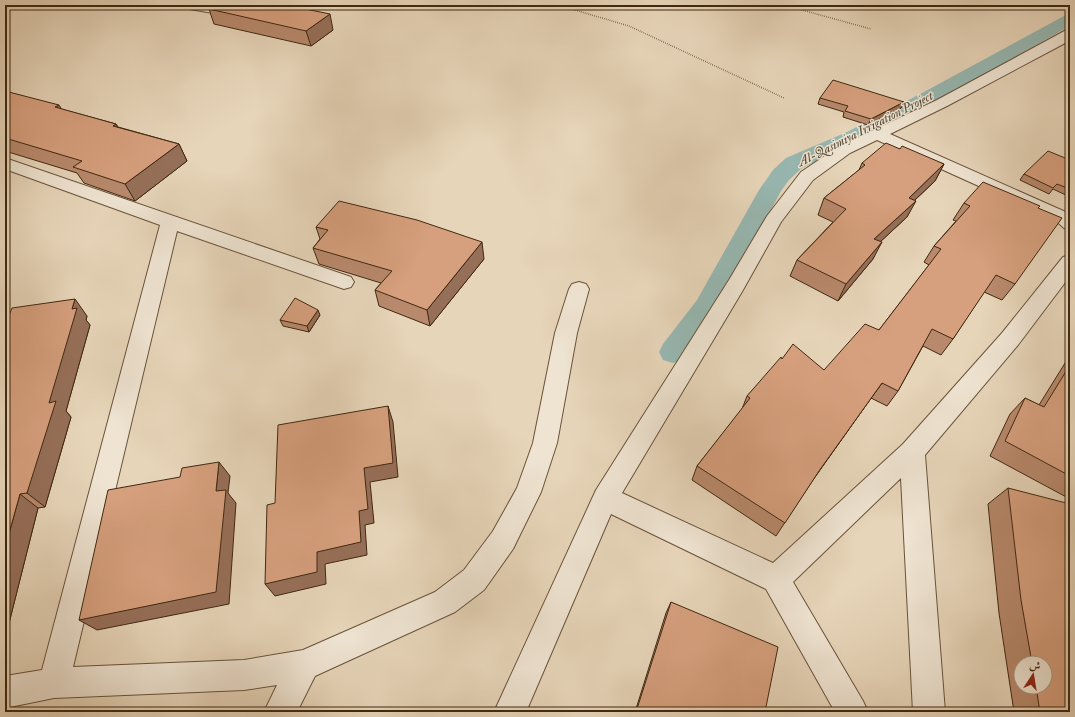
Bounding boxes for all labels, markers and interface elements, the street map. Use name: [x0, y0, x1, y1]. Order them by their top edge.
water label: Al-Qasimiya Irrigation Project: [793, 87, 937, 172]
north arrow: [1013, 655, 1053, 695]
text: ش: [1028, 658, 1042, 673]

